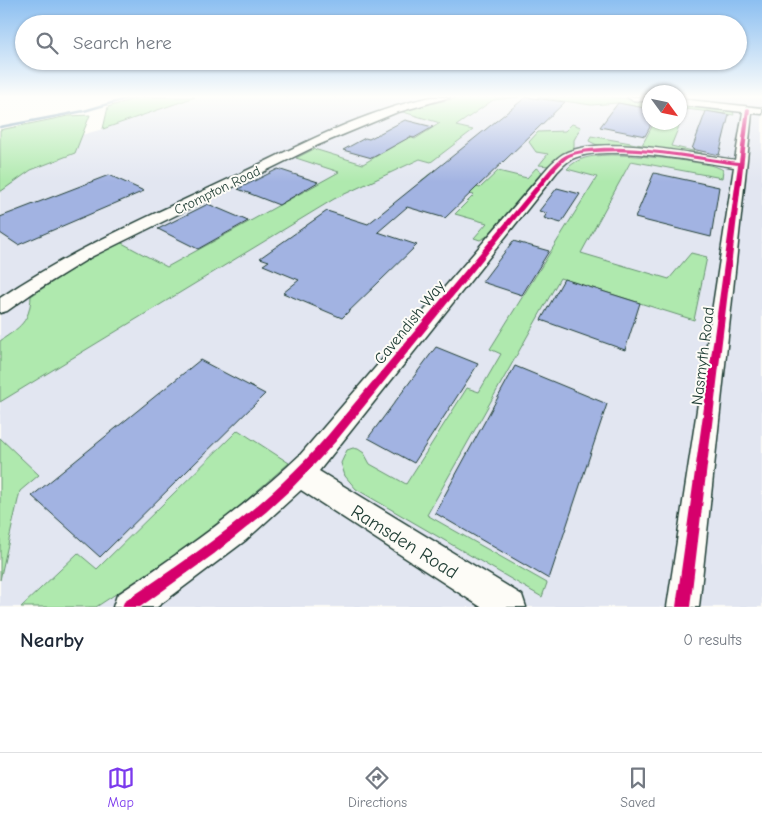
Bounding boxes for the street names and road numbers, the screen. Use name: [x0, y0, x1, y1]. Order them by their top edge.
street label: Crompton Road: [171, 162, 263, 219]
street label: Cavendish Way: [371, 277, 449, 368]
street label: Nasmyth Road: [688, 306, 718, 406]
street label: Ramsden Road: [347, 500, 462, 583]

